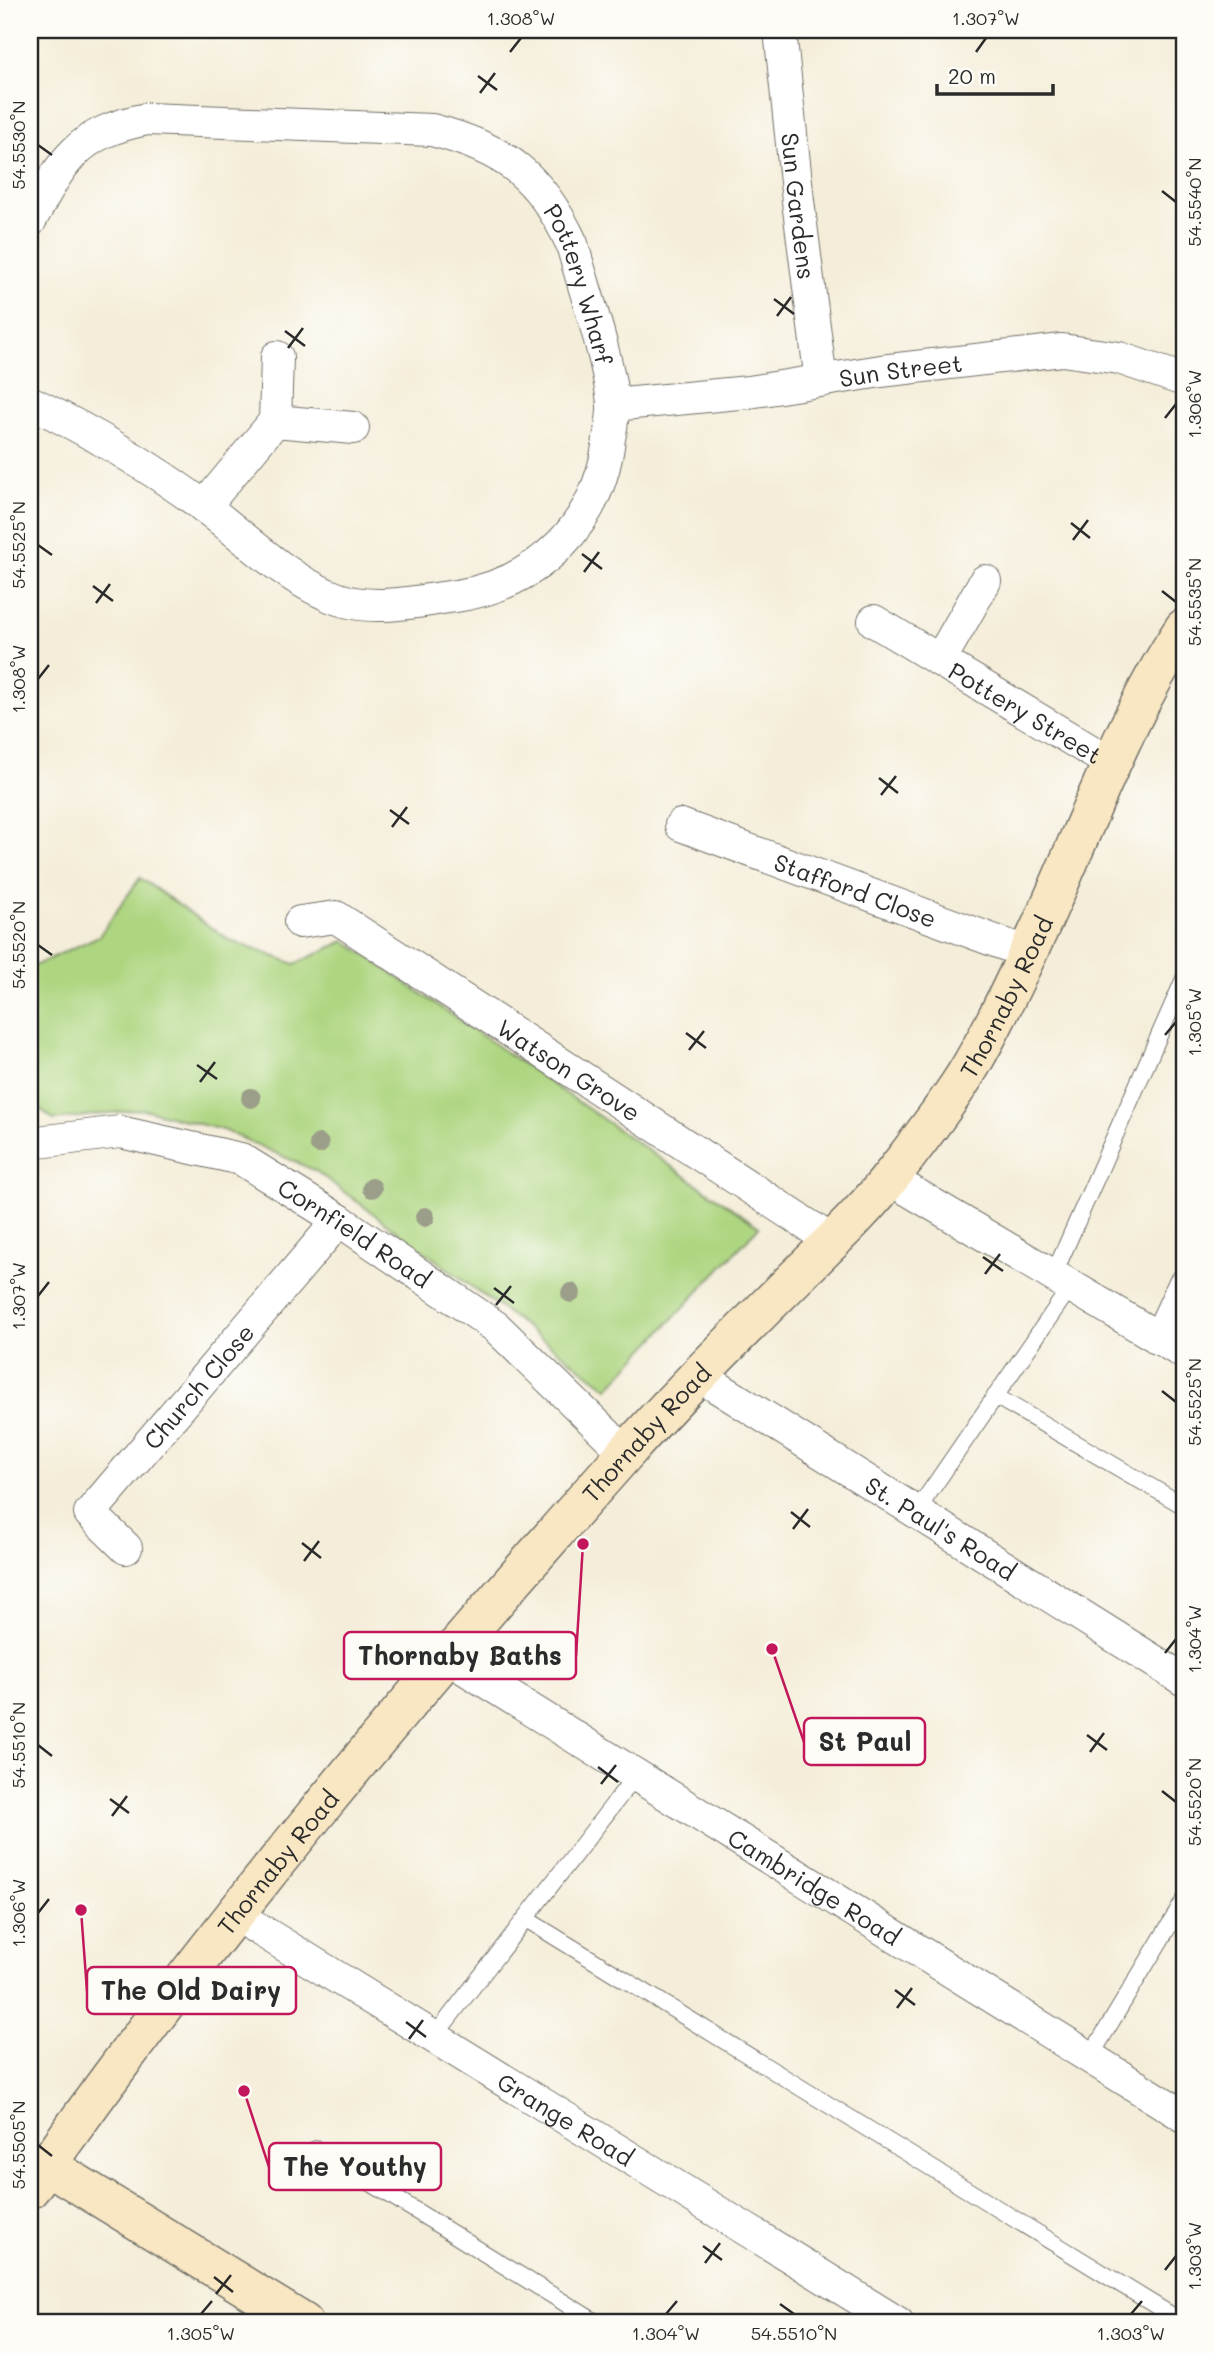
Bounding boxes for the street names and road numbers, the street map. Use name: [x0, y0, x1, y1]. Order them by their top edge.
street label: Sun Gardens: [775, 131, 823, 281]
street label: Pottery Wharf: [538, 197, 621, 368]
street label: Sun Street: [837, 346, 964, 393]
street label: Pottery Street: [943, 654, 1108, 770]
street label: Stafford Close: [770, 845, 941, 933]
street label: Thornaby Road: [952, 911, 1059, 1083]
street label: Watson Grove: [492, 1011, 647, 1128]
street label: Cornfield Road: [273, 1171, 437, 1294]
street label: Church Close: [136, 1317, 260, 1455]
street label: Thornaby Road: [574, 1357, 717, 1508]
street label: St. Paul's Road: [860, 1469, 1022, 1586]
street label: Thornaby Road: [210, 1783, 345, 1940]
street label: Cambridge Road: [723, 1821, 907, 1952]
street label: Grange Road: [492, 2065, 640, 2172]

